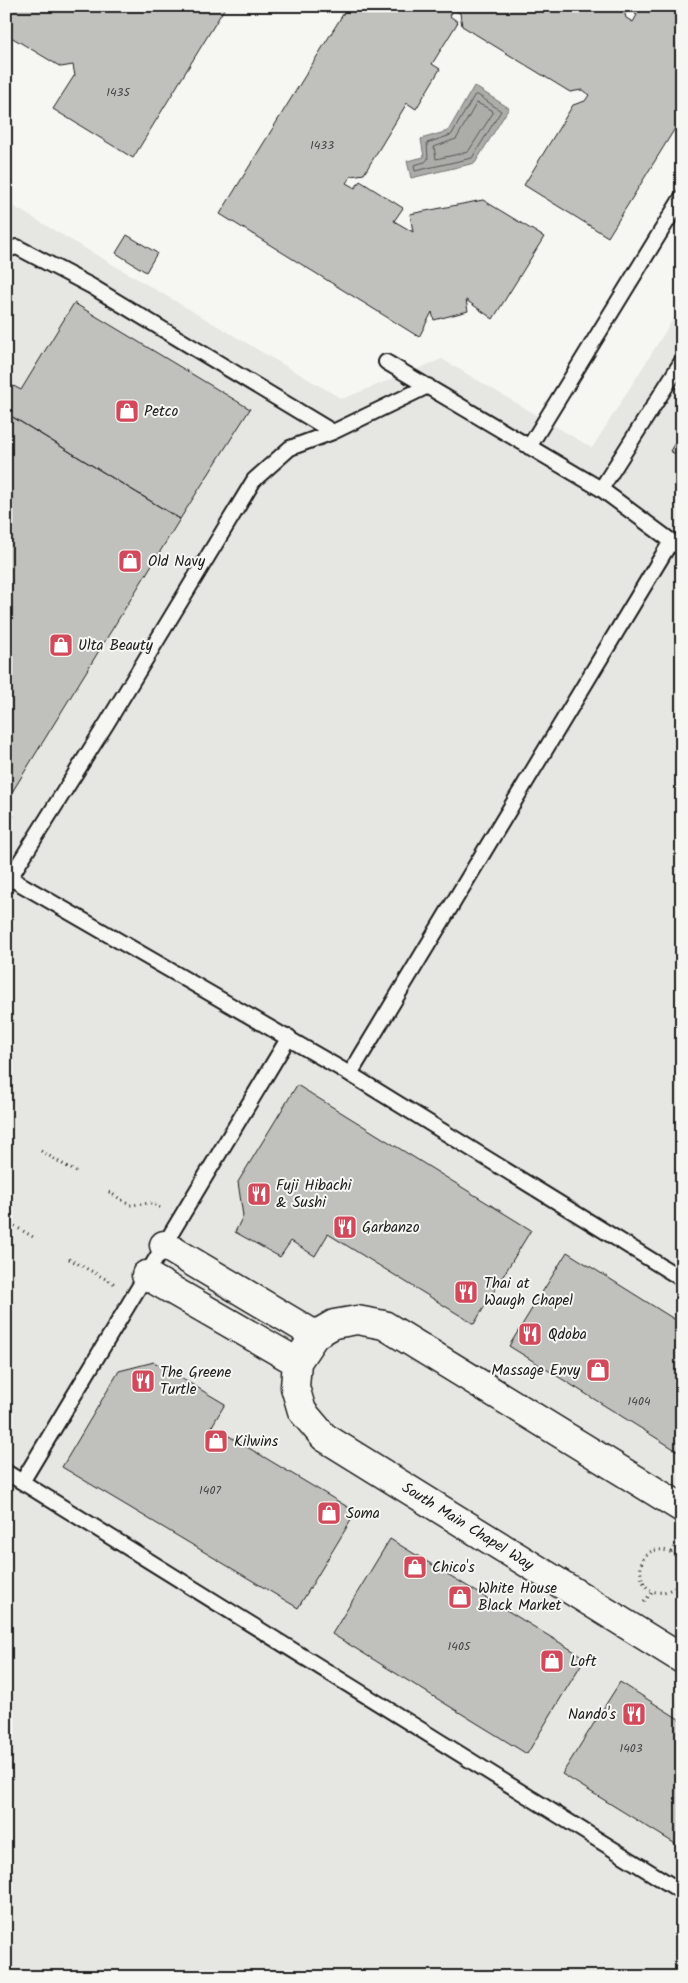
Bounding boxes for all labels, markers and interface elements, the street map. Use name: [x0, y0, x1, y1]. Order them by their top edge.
house number: 1435: [106, 83, 131, 102]
house number: 1433: [310, 136, 334, 155]
shop icon: Petco: [114, 398, 140, 424]
place label: Petco: [144, 400, 178, 424]
shop icon: Old Navy: [117, 548, 143, 574]
place label: Old Navy: [148, 550, 206, 574]
shop icon: Ulta Beauty: [48, 632, 74, 658]
place label: Ulta Beauty: [78, 634, 154, 658]
place label: Fuji Hibachi & Sushi: [276, 1174, 353, 1215]
restaurant icon: Fuji Hibachi & Sushi: [246, 1181, 272, 1207]
restaurant icon: Garbanzo: [332, 1214, 358, 1240]
place label: Garbanzo: [362, 1216, 420, 1240]
place label: Thai at Waugh Chapel: [484, 1272, 573, 1313]
restaurant icon: Thai at Waugh Chapel: [453, 1279, 479, 1305]
restaurant icon: Qdoba: [517, 1321, 543, 1347]
place label: Qdoba: [548, 1323, 587, 1347]
shop icon: Massage Envy: [585, 1357, 611, 1383]
place label: Massage Envy: [491, 1359, 581, 1383]
place label: The Greene Turtle: [160, 1361, 231, 1402]
restaurant icon: The Greene Turtle: [130, 1368, 156, 1394]
house number: 1404: [628, 1392, 651, 1411]
shop icon: Kilwins: [203, 1428, 229, 1454]
place label: Kilwins: [234, 1430, 279, 1454]
street label: South Main Chapel Way: [397, 1476, 539, 1578]
house number: 1407: [199, 1481, 221, 1500]
shop icon: Soma: [316, 1500, 342, 1526]
place label: Soma: [346, 1502, 380, 1526]
shop icon: Chico's: [402, 1554, 428, 1580]
place label: Chico's: [432, 1556, 475, 1580]
place label: White House Black Market: [478, 1577, 562, 1618]
shop icon: White House Black Market: [447, 1584, 473, 1610]
house number: 1405: [448, 1637, 472, 1656]
shop icon: Loft: [539, 1648, 565, 1674]
place label: Loft: [570, 1650, 597, 1674]
restaurant icon: Nando's: [621, 1701, 647, 1727]
place label: Nando's: [568, 1703, 617, 1727]
house number: 1403: [619, 1739, 643, 1758]

